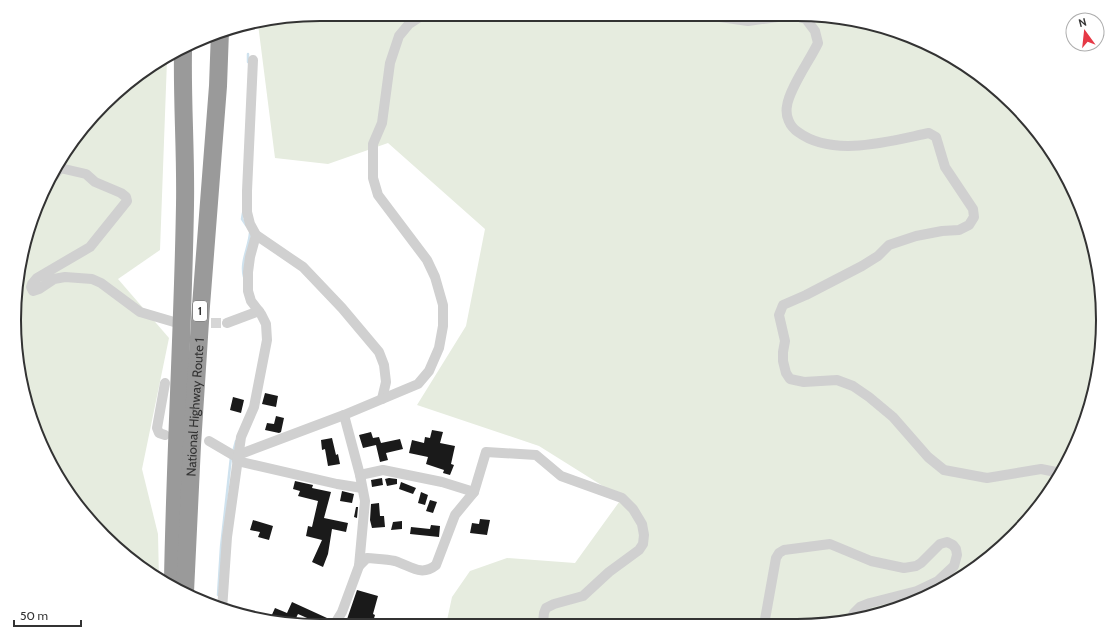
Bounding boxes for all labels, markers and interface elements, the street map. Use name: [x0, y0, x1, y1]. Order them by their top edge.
north arrow: [1065, 12, 1105, 52]
text: N: [1077, 15, 1088, 30]
road number: 1: [193, 301, 207, 321]
street label: National Highway Route 1: [183, 337, 207, 477]
scale bar: [14, 602, 81, 628]
text: 50 m: [20, 608, 48, 623]

